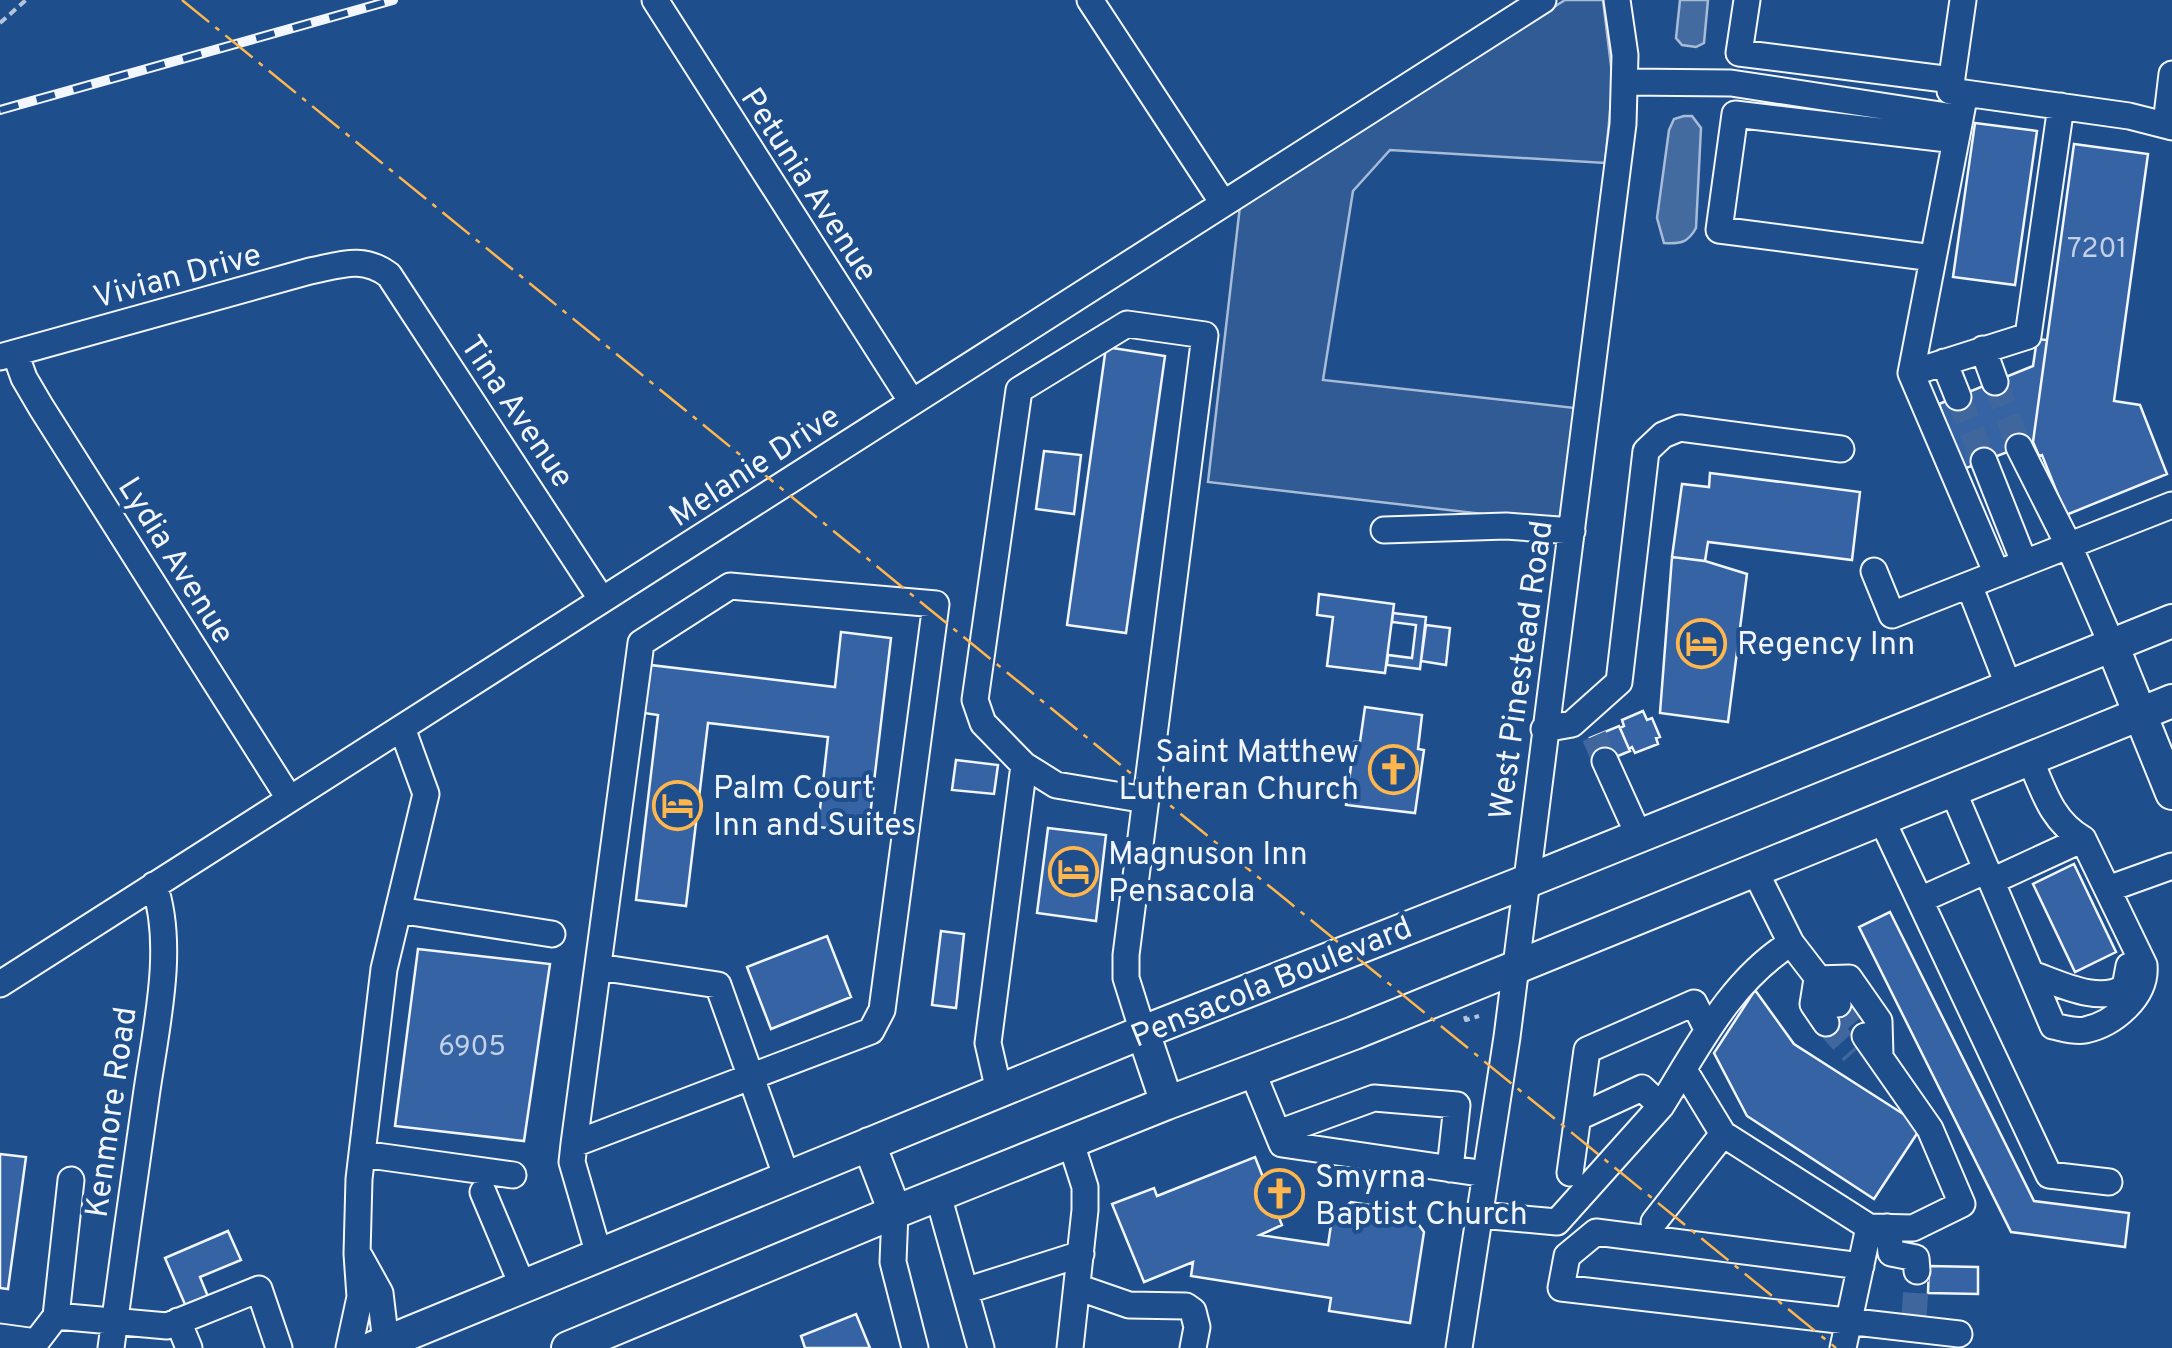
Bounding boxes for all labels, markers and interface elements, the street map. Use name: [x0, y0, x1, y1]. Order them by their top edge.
street label: Petunia Avenue: [730, 81, 885, 290]
house number: 7201: [2067, 232, 2127, 268]
street label: Vivian Drive: [89, 236, 266, 319]
street label: Tina Avenue: [450, 329, 581, 496]
street label: Melanie Drive: [663, 398, 848, 537]
street label: Lydia Avenue: [107, 471, 242, 653]
street label: West Pinestead Road: [1482, 518, 1564, 823]
hotel icon: Regency Inn: [1676, 617, 1728, 669]
place label: Regency Inn: [1737, 626, 1915, 666]
place label: Saint Matthew Lutheran Church: [1118, 734, 1359, 811]
church icon: Saint Matthew Lutheran Church: [1368, 743, 1420, 795]
place label: Palm Court Inn and Suites: [713, 770, 916, 847]
hotel icon: Palm Court Inn and Suites: [652, 779, 704, 831]
place label: Magnuson Inn Pensacola: [1108, 836, 1308, 913]
hotel icon: Magnuson Inn Pensacola: [1047, 845, 1099, 897]
street label: Pensacola Boulevard: [1126, 909, 1418, 1058]
street label: Kenmore Road: [78, 1005, 148, 1220]
house number: 6905: [438, 1030, 506, 1066]
place label: Smyrna Baptist Church: [1315, 1159, 1528, 1236]
church icon: Smyrna Baptist Church: [1254, 1168, 1306, 1220]

